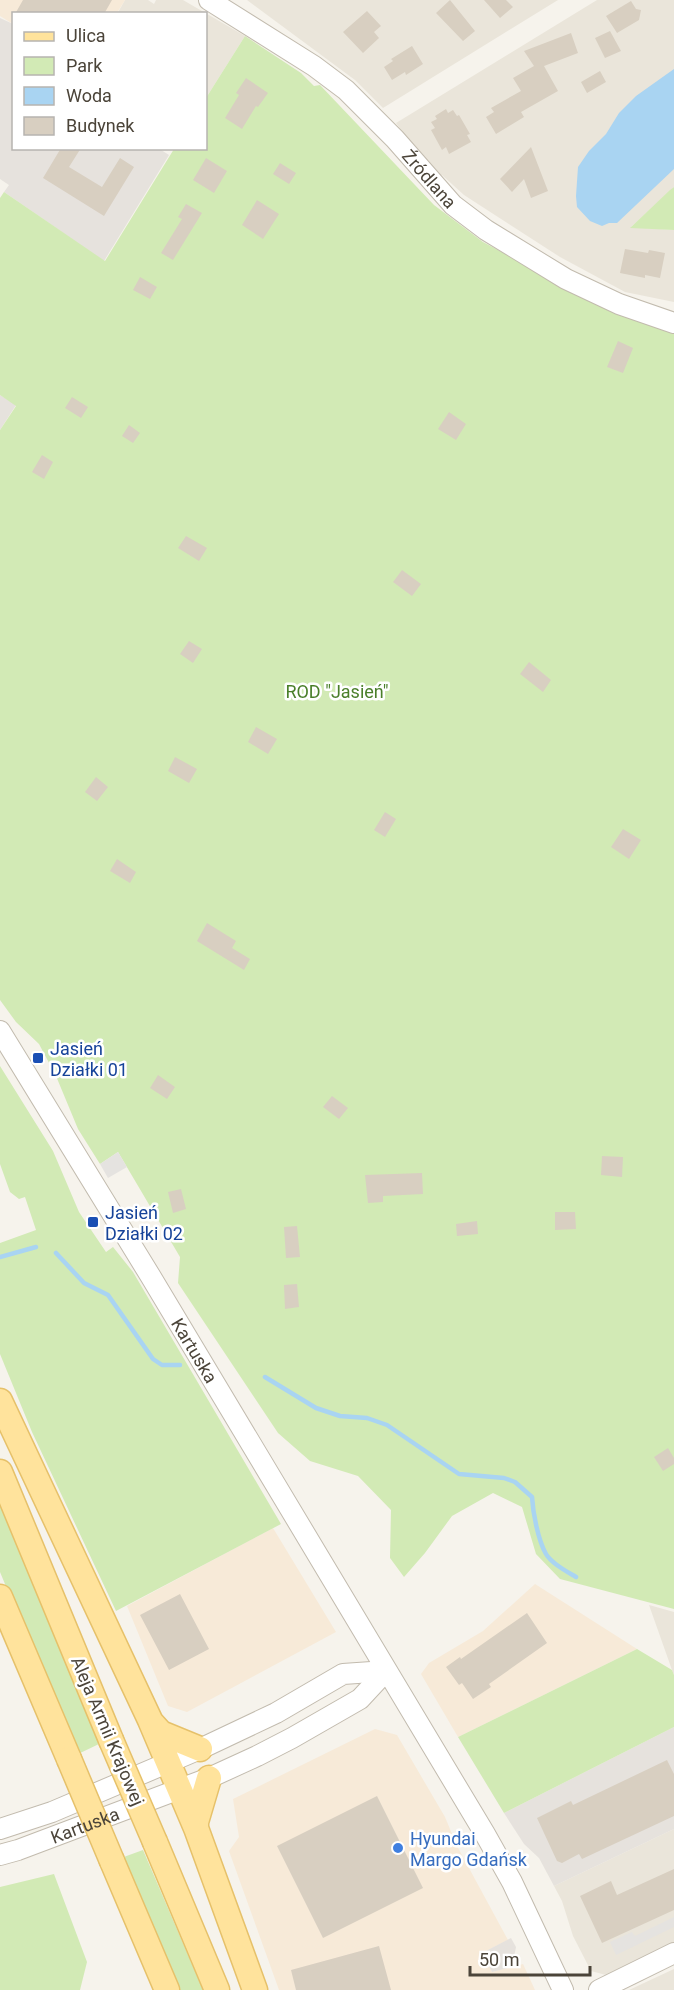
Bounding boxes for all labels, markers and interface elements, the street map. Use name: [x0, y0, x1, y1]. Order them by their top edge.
legend: [12, 12, 207, 150]
text: Ulica: [66, 25, 106, 46]
text: Park: [66, 55, 103, 76]
text: Woda: [66, 85, 112, 106]
text: Budynek: [66, 115, 135, 136]
street label: Źródlana: [398, 145, 461, 212]
park label: ROD "Jasień": [285, 681, 389, 702]
place label: Jasień Działki 01: [50, 1038, 128, 1080]
marker: Jasień Działki 01: [31, 1051, 45, 1065]
place label: Jasień Działki 02: [105, 1202, 183, 1244]
marker: Jasień Działki 02: [86, 1215, 100, 1229]
street label: Kartuska: [167, 1314, 222, 1386]
street label: Aleja Armii Krajowej: [67, 1653, 149, 1809]
street label: Kartuska: [47, 1802, 122, 1847]
place label: Hyundai Margo Gdańsk: [410, 1828, 528, 1870]
marker: Hyundai Margo Gdańsk: [391, 1841, 405, 1855]
scale bar: [470, 1939, 590, 1977]
text: 50 m: [479, 1949, 519, 1970]

